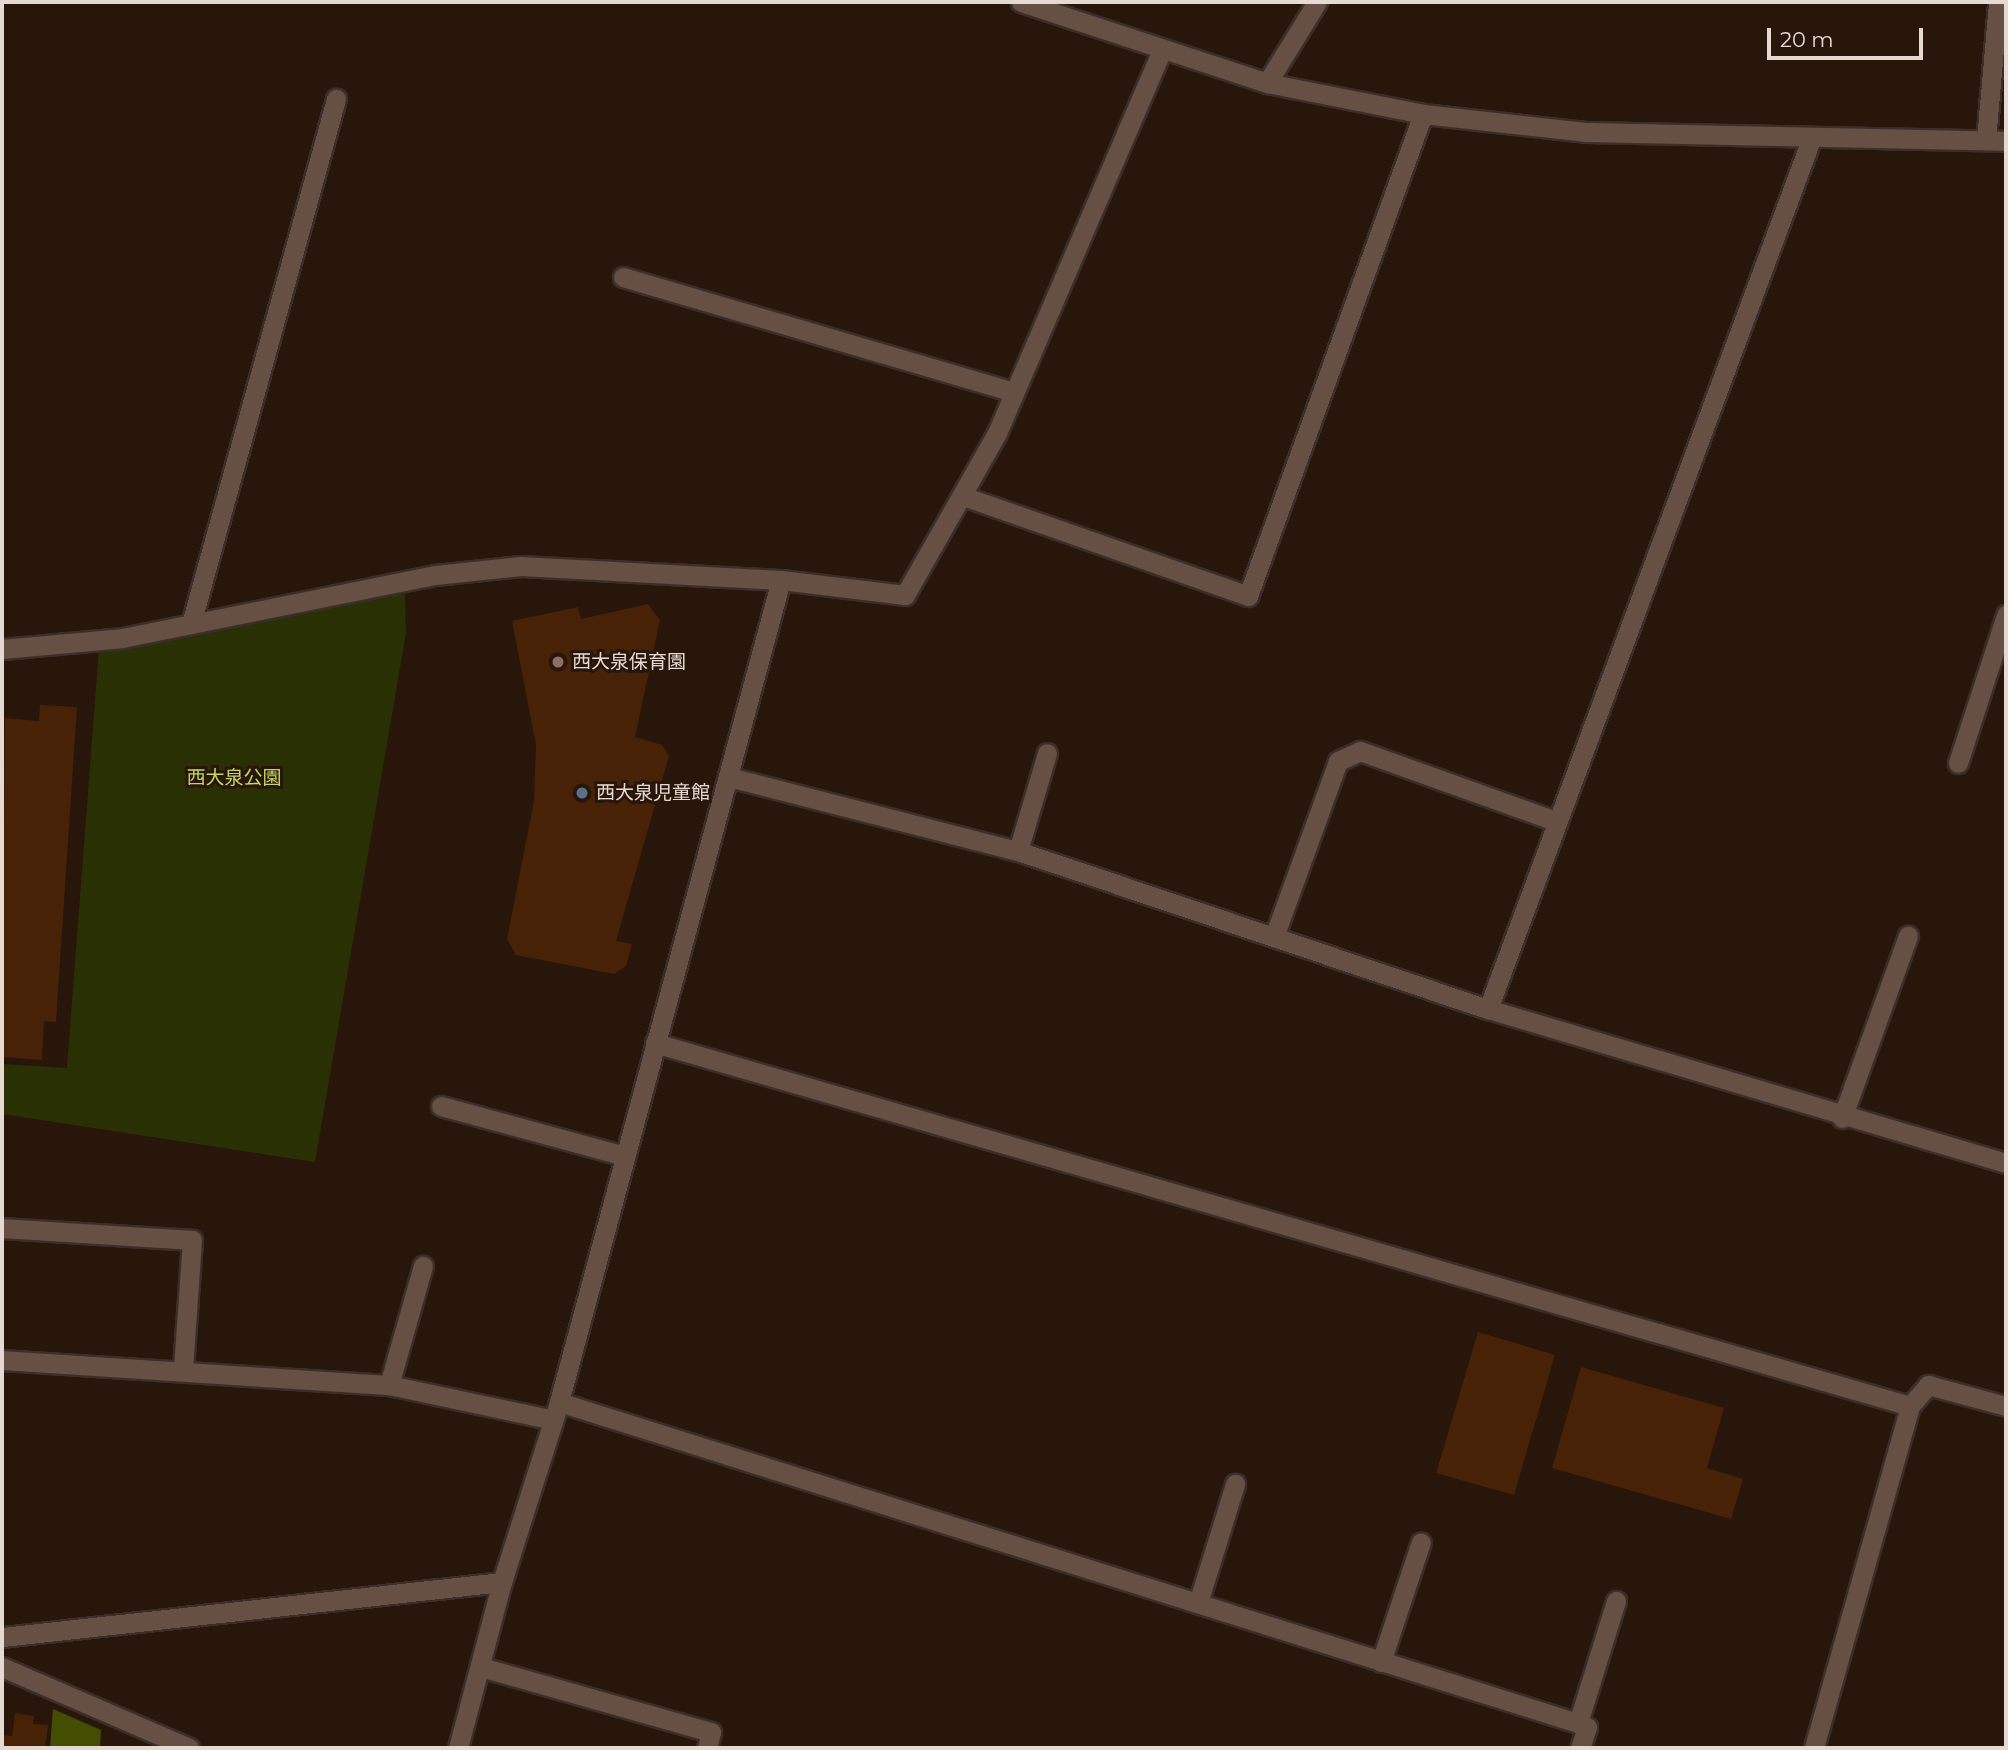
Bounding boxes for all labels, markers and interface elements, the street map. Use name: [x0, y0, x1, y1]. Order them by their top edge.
scale bar: [1770, 14, 1926, 58]
text: 20 m: [1780, 27, 1834, 52]
place label: 西大泉保育園: [572, 651, 686, 673]
marker: 西大泉保育園: [550, 654, 566, 670]
park label: 西大泉公園: [187, 767, 281, 789]
place label: 西大泉児童館: [596, 782, 710, 804]
marker: 西大泉児童館: [574, 785, 590, 801]

